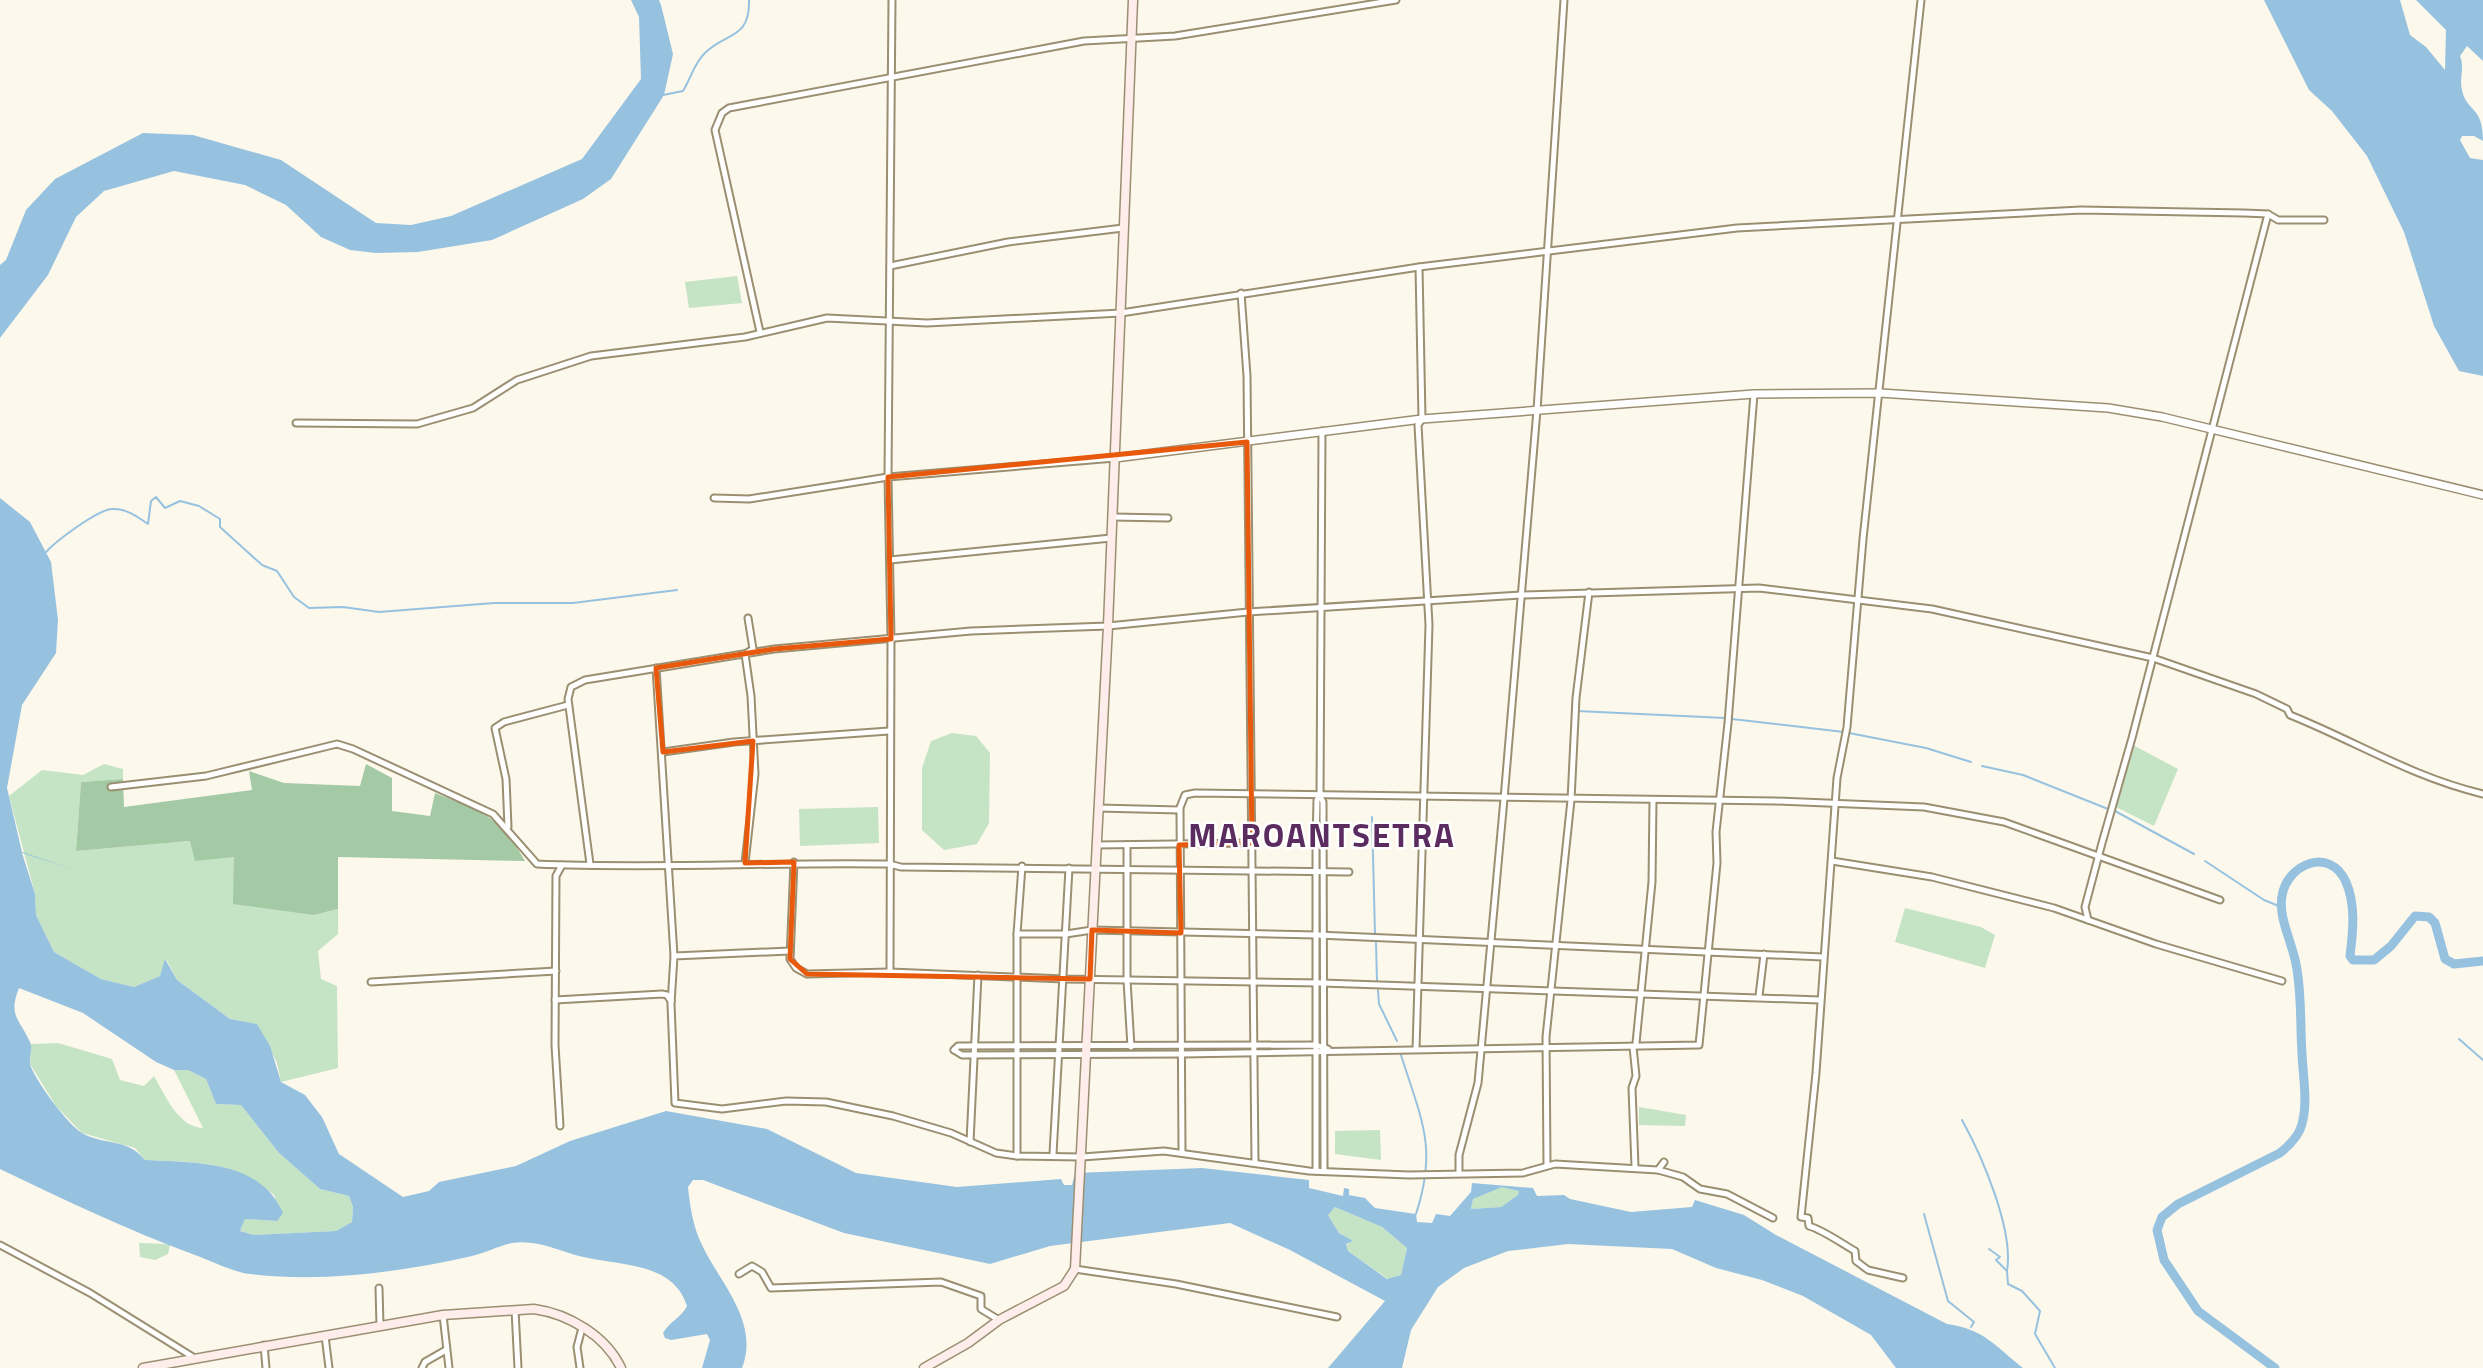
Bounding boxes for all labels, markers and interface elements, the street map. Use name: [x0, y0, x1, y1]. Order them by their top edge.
district label: MAROANTSETRA: [1188, 810, 1456, 860]

